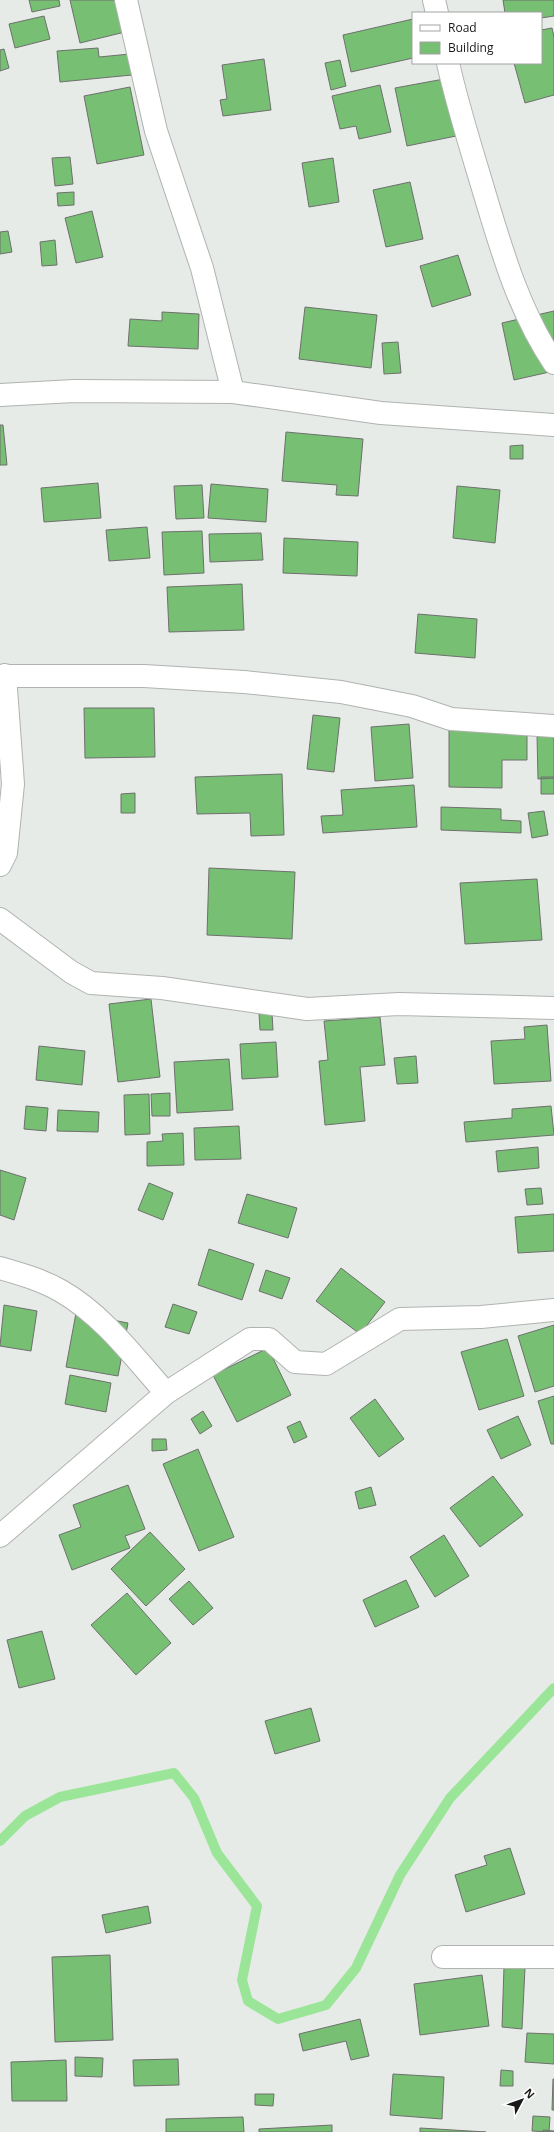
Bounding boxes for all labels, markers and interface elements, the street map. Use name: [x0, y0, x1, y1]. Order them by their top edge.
legend: [412, 12, 542, 64]
text: Road: [448, 19, 477, 36]
text: Building: [448, 39, 494, 56]
north arrow: [502, 2080, 542, 2120]
text: N: [521, 2085, 539, 2101]

